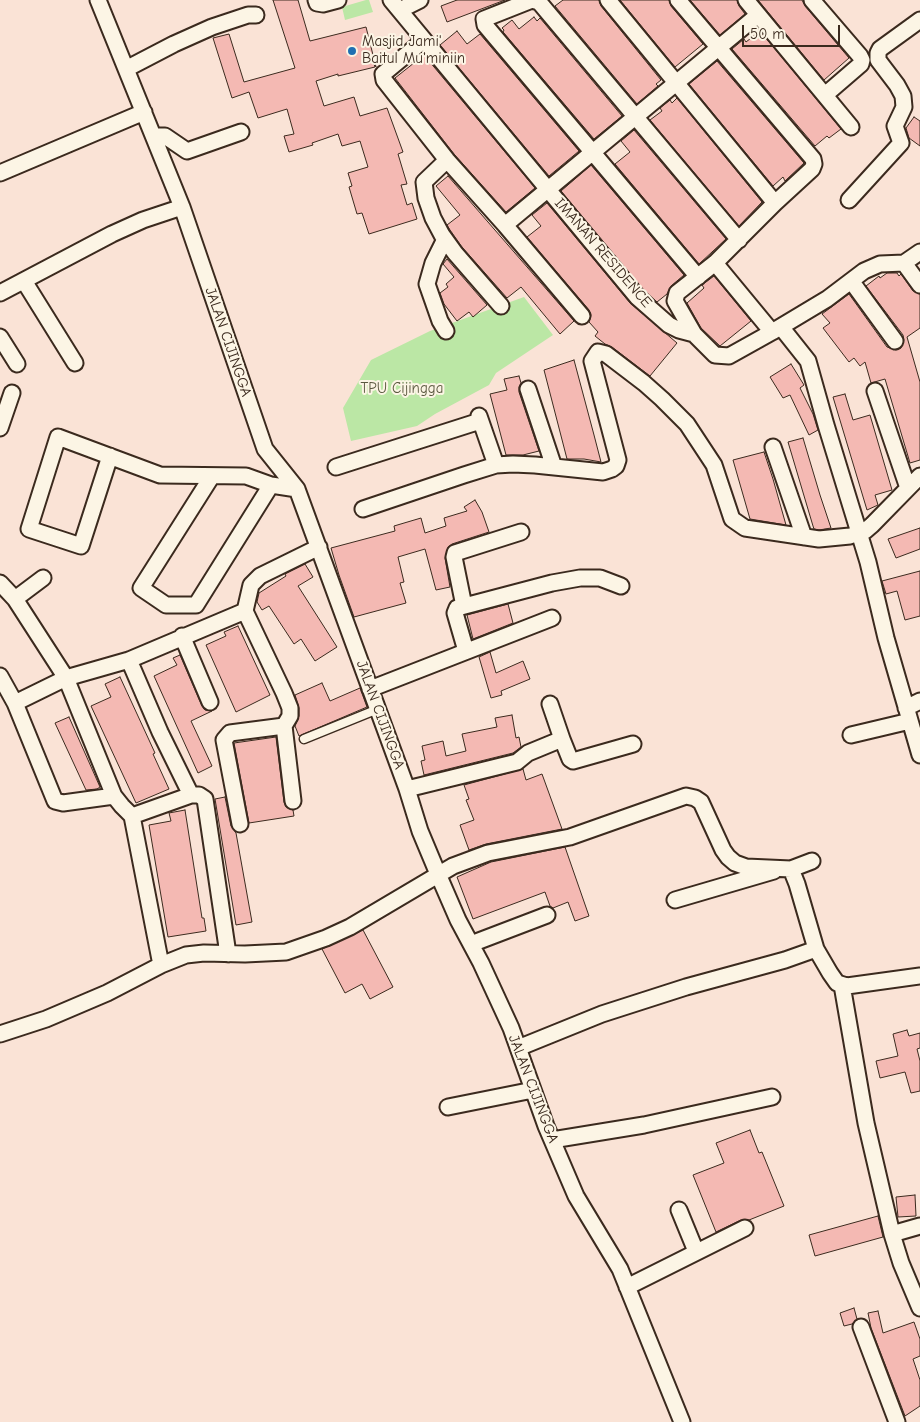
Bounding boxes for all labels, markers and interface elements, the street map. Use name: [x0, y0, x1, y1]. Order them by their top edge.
scale bar: [745, 15, 842, 47]
text: 50 m: [750, 25, 785, 43]
place label: Masjid Jami' Baitul Mu'miniin: [362, 33, 465, 68]
marker: Masjid Jami' Baitul Mu'miniin: [346, 45, 358, 57]
street label: IMANAN RESIDENCE: [550, 194, 656, 312]
street label: JALAN CIJINGGA: [201, 285, 255, 399]
park label: TPU Cijingga: [360, 380, 444, 398]
street label: JALAN CIJINGGA: [352, 658, 408, 772]
street label: JALAN CIJINGGA: [504, 1032, 562, 1146]

